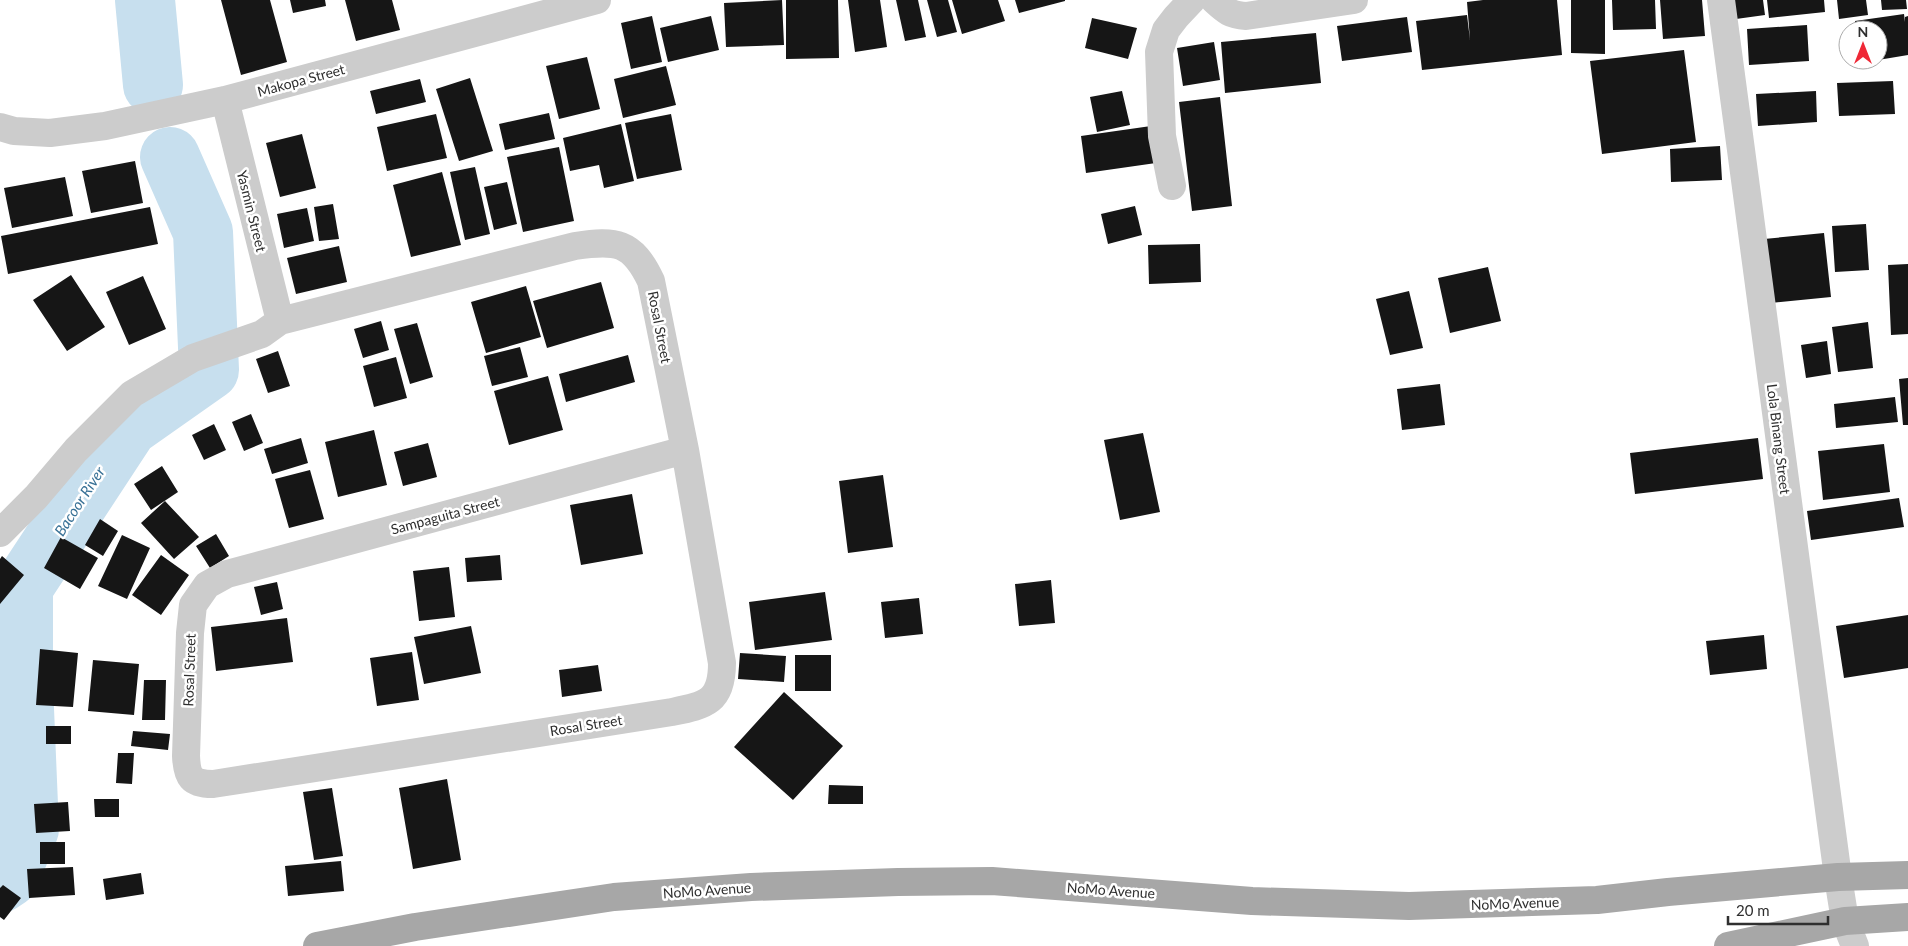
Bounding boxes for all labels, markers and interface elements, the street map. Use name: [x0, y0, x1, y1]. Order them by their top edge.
north arrow: [1838, 20, 1888, 70]
text: N: [1858, 23, 1868, 40]
street label: Makopa Street: [255, 60, 347, 100]
street label: Yasmin Street: [234, 169, 270, 253]
street label: Rosal Street: [645, 290, 675, 364]
street label: Lola Binang Street: [1764, 383, 1794, 495]
water label: Bacoor River: [50, 462, 108, 539]
street label: Sampaguita Street: [389, 492, 501, 538]
street label: Rosal Street: [179, 633, 199, 707]
street label: Rosal Street: [549, 711, 623, 739]
street label: NoMo Avenue: [662, 878, 752, 902]
street label: NoMo Avenue: [1066, 878, 1156, 902]
street label: NoMo Avenue: [1471, 893, 1559, 913]
scale bar: [1728, 894, 1828, 926]
text: 20 m: [1736, 901, 1770, 919]

